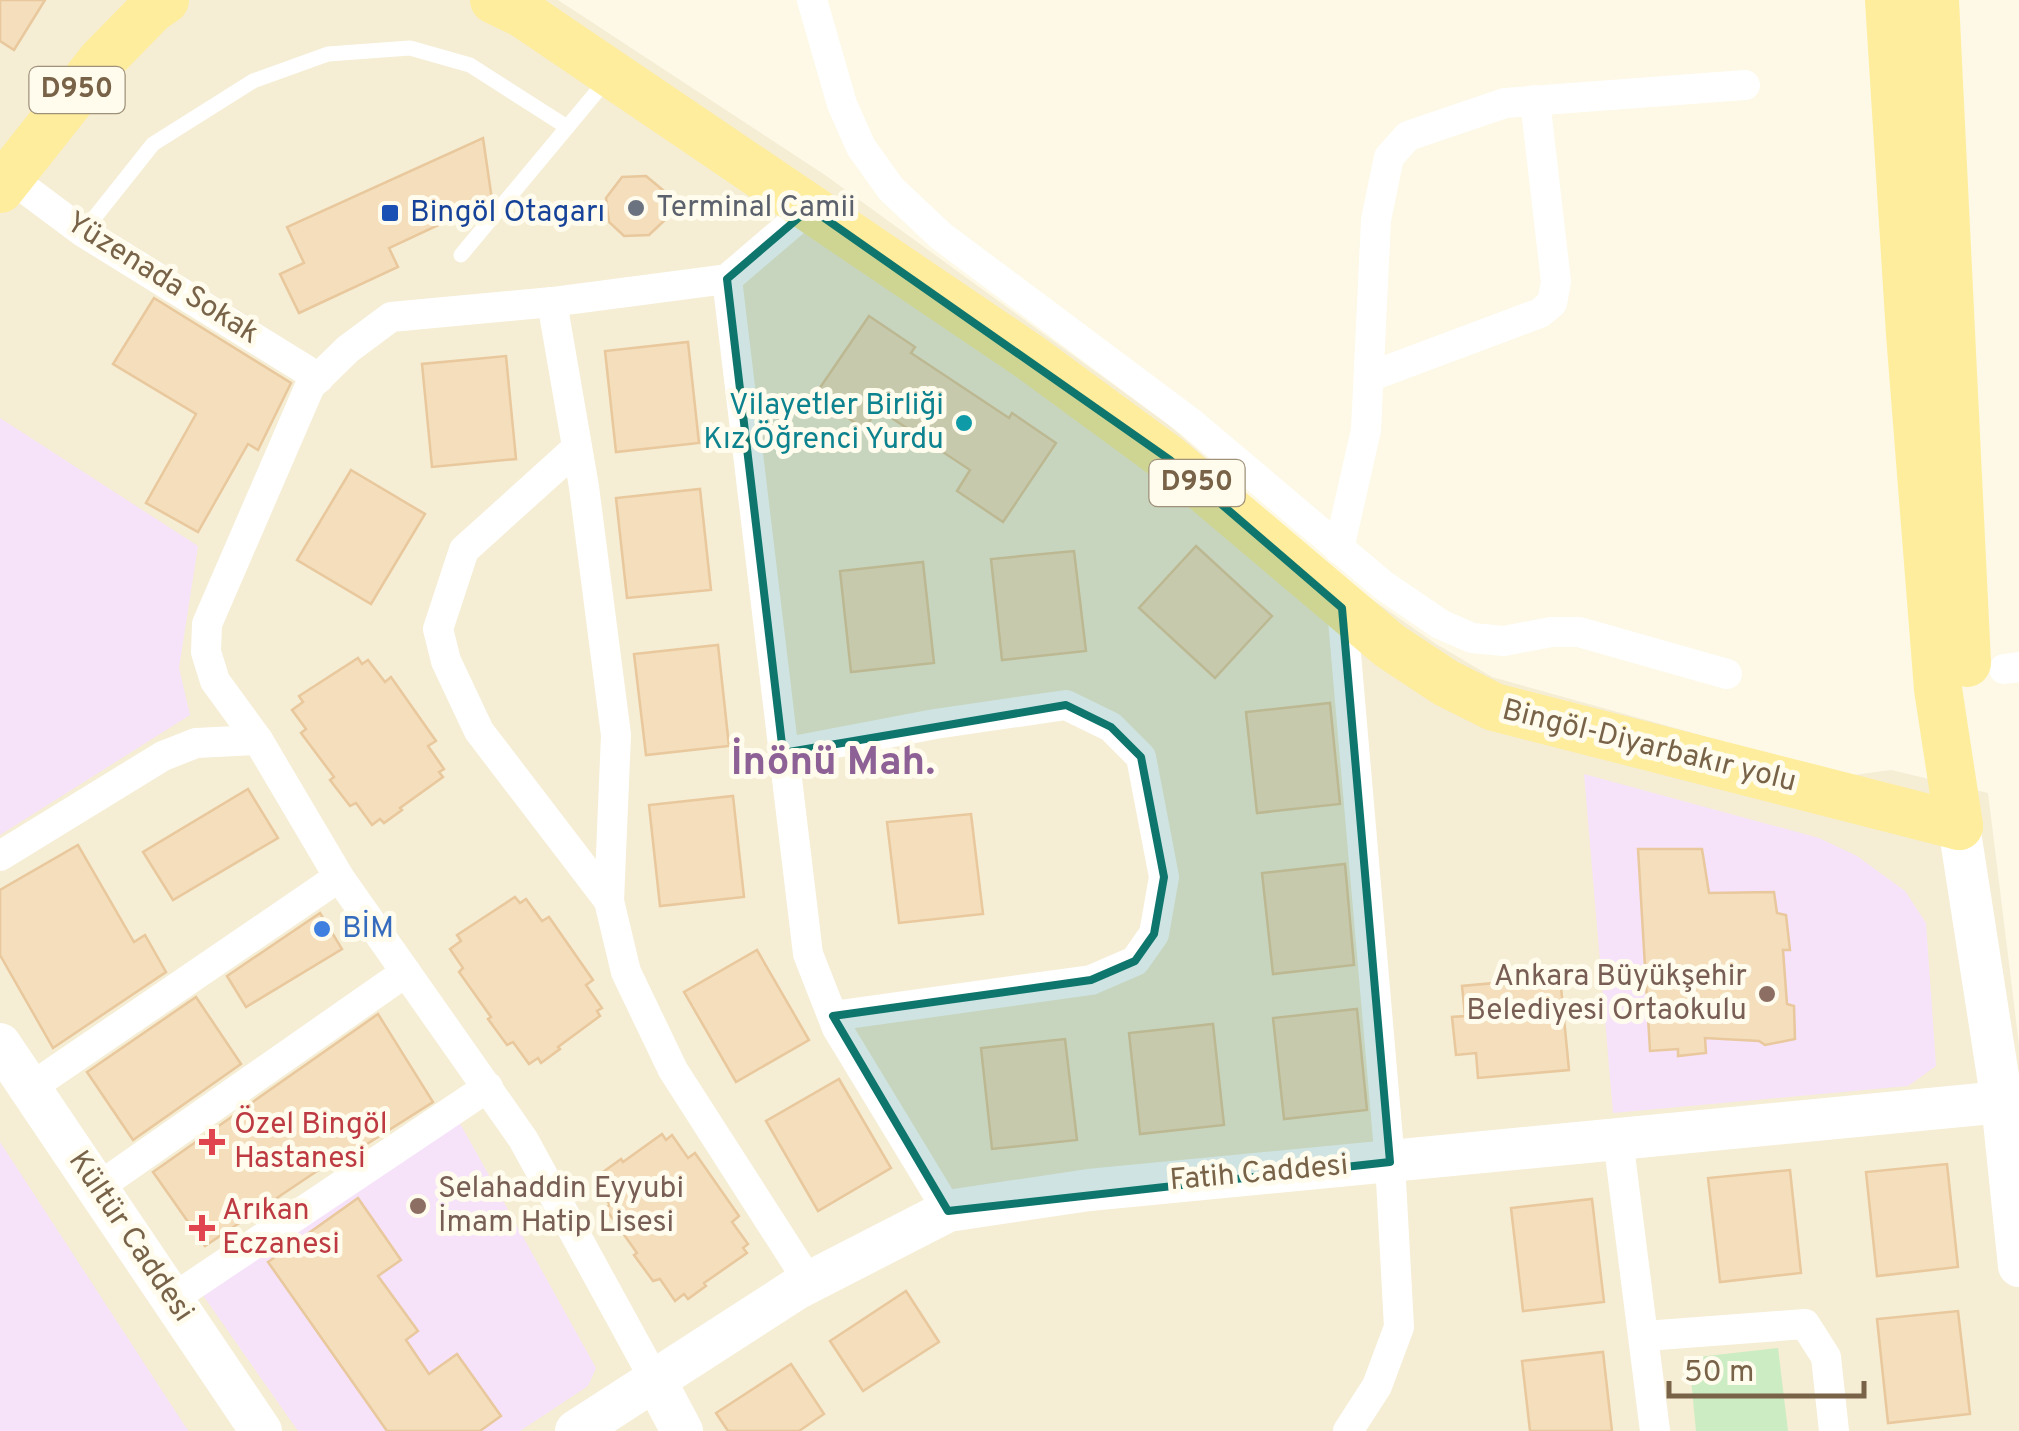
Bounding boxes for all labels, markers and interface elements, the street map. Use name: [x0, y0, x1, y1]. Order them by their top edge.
road number: D950: [30, 67, 124, 113]
place label: Terminal Camii: [656, 190, 856, 227]
place label: Bingöl Otagarı: [410, 195, 605, 232]
marker: Terminal Camii: [625, 197, 647, 219]
marker: Bingöl Otagarı: [379, 202, 401, 224]
street label: Yüzenada Sokak: [59, 205, 265, 353]
place label: Vilayetler Birliği Kız Öğrenci Yurdu: [703, 388, 944, 459]
marker: Vilayetler Birliği Kız Öğrenci Yurdu: [953, 412, 975, 434]
road number: D950: [1150, 460, 1244, 506]
street label: Bingöl-Diyarbakır yolu: [1498, 693, 1800, 801]
district label: İnönü Mah.: [731, 737, 935, 789]
place label: BİM: [342, 909, 394, 948]
marker: BİM: [311, 918, 333, 940]
place label: Ankara Büyükşehir Belediyesi Ortaokulu: [1466, 959, 1747, 1030]
marker: Ankara Büyükşehir Belediyesi Ortaokulu: [1756, 983, 1778, 1005]
place label: Özel Bingöl Hastanesi: [234, 1105, 388, 1178]
marker: Özel Bingöl Hastanesi: [199, 1129, 225, 1155]
street label: Kültür Caddesi: [59, 1144, 201, 1330]
street label: Fatih Caddesi: [1168, 1148, 1350, 1200]
place label: Selahaddin Eyyubi İmam Hatip Lisesi: [438, 1171, 684, 1242]
place label: Arıkan Eczanesi: [222, 1193, 340, 1264]
marker: Selahaddin Eyyubi İmam Hatip Lisesi: [407, 1195, 429, 1217]
marker: Arıkan Eczanesi: [191, 1217, 213, 1239]
scale bar: [1669, 1336, 1864, 1398]
text: 50 m: [1684, 1355, 1754, 1392]

